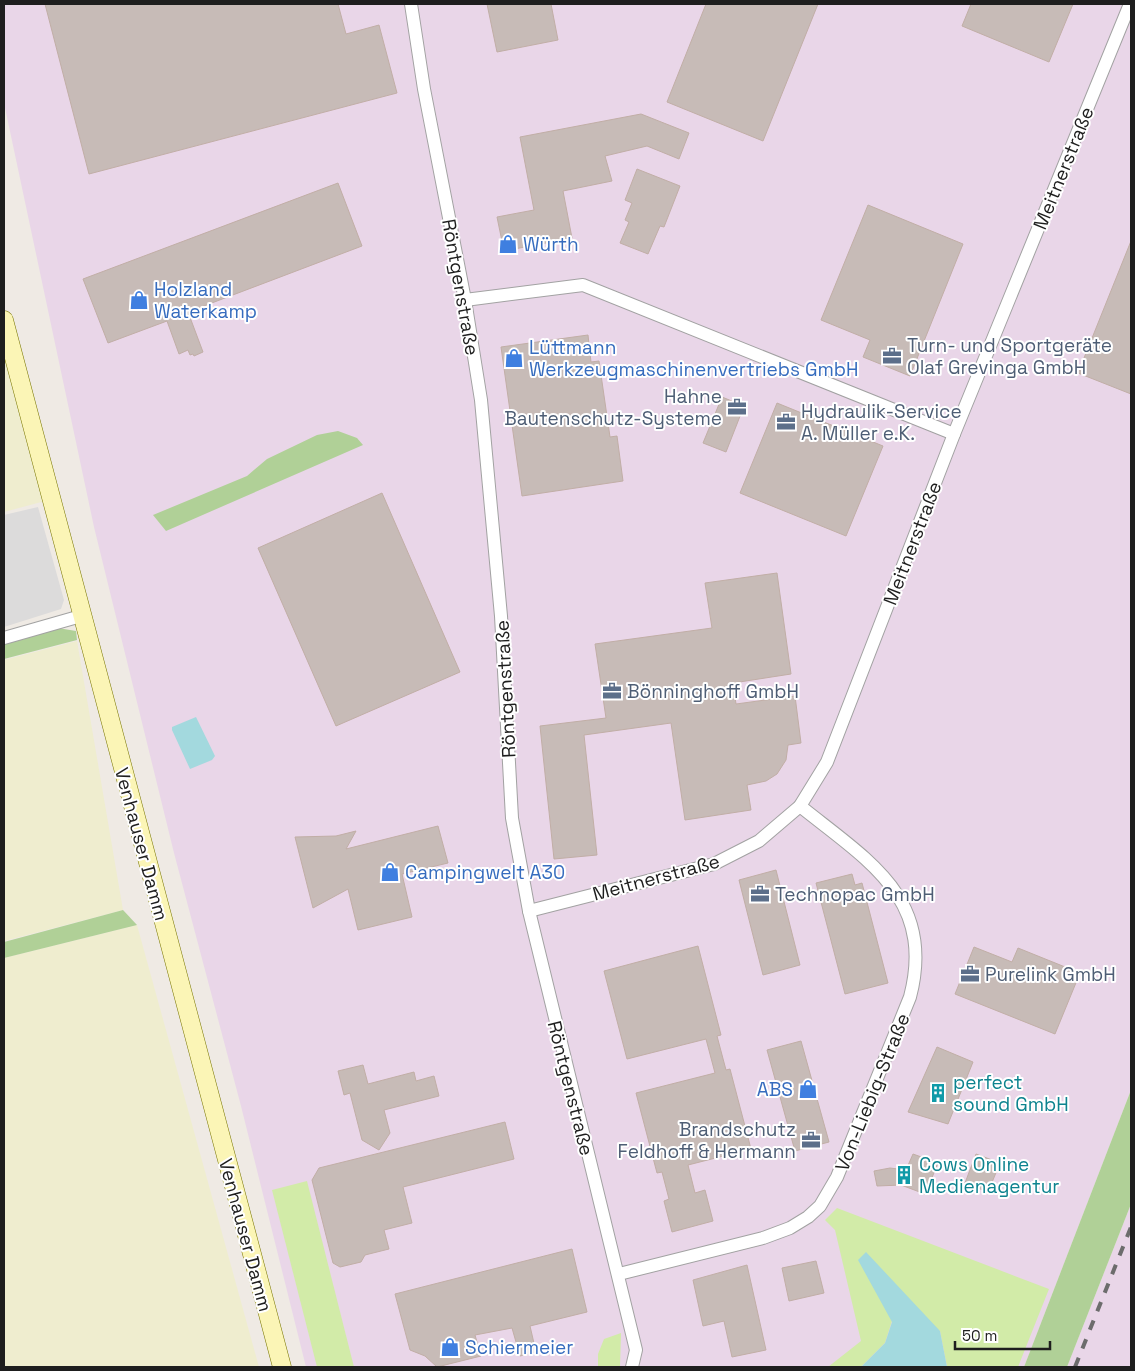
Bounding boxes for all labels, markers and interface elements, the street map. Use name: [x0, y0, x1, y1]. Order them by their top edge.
street label: Meitnerstraße: [1027, 103, 1099, 233]
street label: Röntgenstraße: [436, 217, 485, 357]
place label: Würth: [523, 232, 579, 257]
shop icon: Würth: [497, 233, 519, 255]
place label: Holzland Waterkamp: [154, 277, 257, 324]
shop icon: Holzland Waterkamp: [128, 289, 150, 311]
place label: Turn- und Sportgeräte Olaf Grevinga GmbH: [907, 333, 1112, 380]
place label: Lüttmann Werkzeugmaschinenvertriebs GmbH: [529, 335, 859, 382]
office icon: Turn- und Sportgeräte Olaf Grevinga GmbH: [881, 345, 903, 367]
shop icon: Lüttmann Werkzeugmaschinenvertriebs GmbH: [503, 347, 525, 369]
place label: Hahne Bautenschutz-Systeme: [504, 384, 722, 431]
office icon: Hahne Bautenschutz-Systeme: [726, 396, 748, 418]
place label: Hydraulik-Service A. Müller e.K.: [801, 399, 962, 446]
office icon: Hydraulik-Service A. Müller e.K.: [775, 411, 797, 433]
street label: Meitnerstraße: [877, 478, 948, 609]
street label: Röntgenstraße: [489, 619, 522, 759]
place label: Bönninghoff GmbH: [627, 679, 799, 704]
office icon: Bönninghoff GmbH: [601, 680, 623, 702]
street label: Venhauser Damm: [109, 765, 174, 923]
street label: Meitnerstraße: [590, 849, 722, 906]
place label: Campingwelt A30: [405, 860, 565, 885]
shop icon: Campingwelt A30: [379, 861, 401, 883]
place label: Technopac GmbH: [775, 882, 935, 907]
office icon: Technopac GmbH: [749, 883, 771, 905]
place label: Purelink GmbH: [985, 962, 1116, 987]
office icon: Purelink GmbH: [959, 963, 981, 985]
street label: Von-Liebig-Straße: [829, 1009, 916, 1175]
street label: Röntgenstraße: [542, 1018, 599, 1158]
place label: perfect sound GmbH: [953, 1070, 1069, 1117]
place label: ABS: [757, 1077, 793, 1102]
shop icon: ABS: [797, 1078, 819, 1100]
building icon: perfect sound GmbH: [927, 1082, 949, 1104]
place label: Brandschutz Feldhoff & Hermann: [618, 1117, 796, 1164]
office icon: Brandschutz Feldhoff & Hermann: [800, 1129, 822, 1151]
place label: Cows Online Medienagentur: [919, 1152, 1060, 1199]
street label: Venhauser Damm: [213, 1156, 278, 1314]
building icon: Cows Online Medienagentur: [893, 1164, 915, 1186]
scale bar: [955, 1318, 1050, 1350]
text: 50 m: [962, 1326, 997, 1345]
place label: Schiermeier: [465, 1335, 573, 1360]
shop icon: Schiermeier: [439, 1336, 461, 1358]

